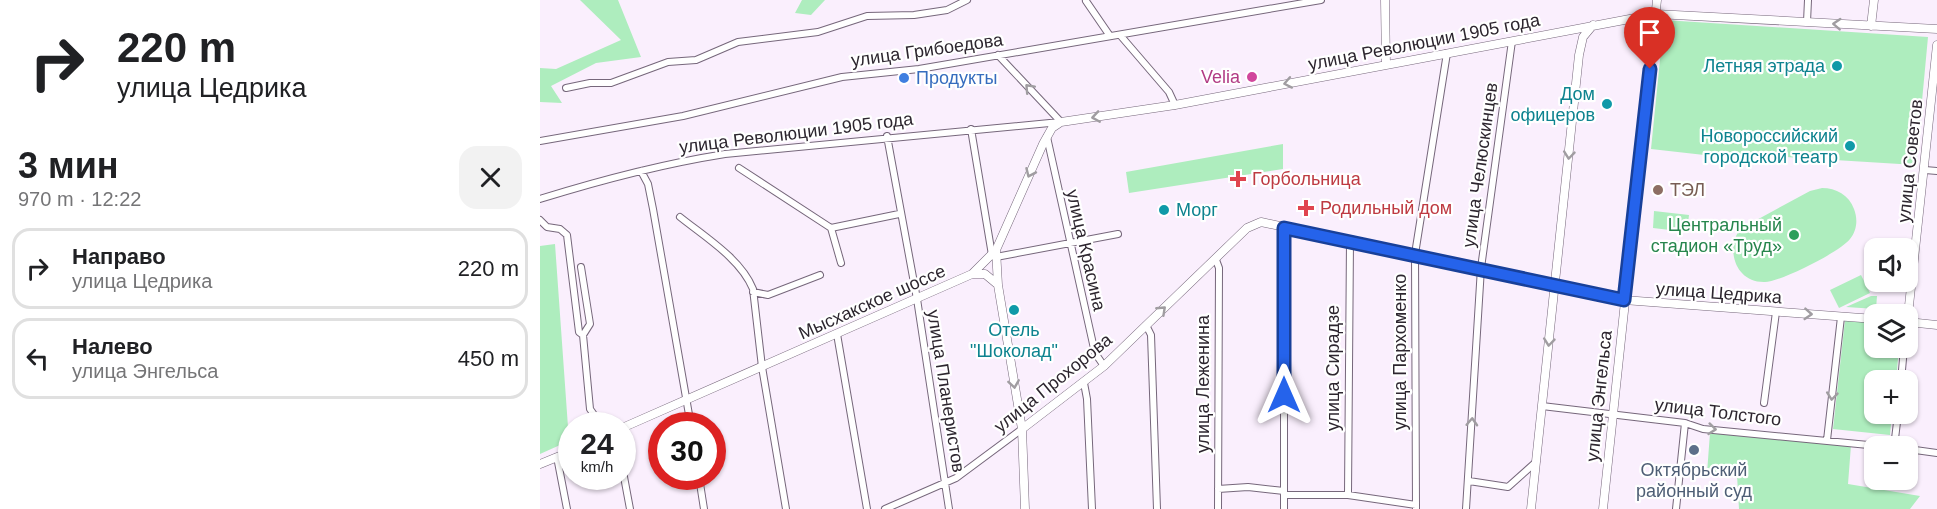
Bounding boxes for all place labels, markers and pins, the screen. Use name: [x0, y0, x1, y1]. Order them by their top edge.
pin: [1624, 7, 1675, 69]
place label: Летняя этрада: [1704, 56, 1826, 76]
marker: Летняя этрада: [1830, 59, 1844, 73]
place label: Velia: [1201, 67, 1241, 87]
place label: Продукты: [916, 68, 997, 88]
marker: Velia: [1245, 70, 1259, 84]
marker: Продукты: [897, 71, 911, 85]
place label: Дом офицеров: [1510, 84, 1595, 125]
marker: Дом офицеров: [1600, 97, 1614, 111]
place label: Новороссийский городской театр: [1701, 126, 1838, 167]
marker: Новороссийский городской театр: [1843, 139, 1857, 153]
place label: Горбольница: [1252, 169, 1362, 189]
marker: Горбольница: [1229, 170, 1247, 188]
place label: ТЭЛ: [1670, 180, 1705, 200]
marker: ТЭЛ: [1651, 183, 1665, 197]
place label: Родильный дом: [1320, 198, 1452, 218]
marker: Родильный дом: [1297, 199, 1315, 217]
place label: Морг: [1176, 200, 1218, 220]
marker: Морг: [1157, 203, 1171, 217]
place label: Центральный стадион «Труд»: [1651, 215, 1782, 256]
marker: Центральный стадион «Труд»: [1787, 228, 1801, 242]
marker: Отель "Шоколад": [1007, 303, 1021, 317]
place label: Отель "Шоколад": [970, 320, 1058, 361]
marker: Октябрьский районный суд: [1687, 443, 1701, 457]
place label: Октябрьский районный суд: [1636, 460, 1752, 501]

